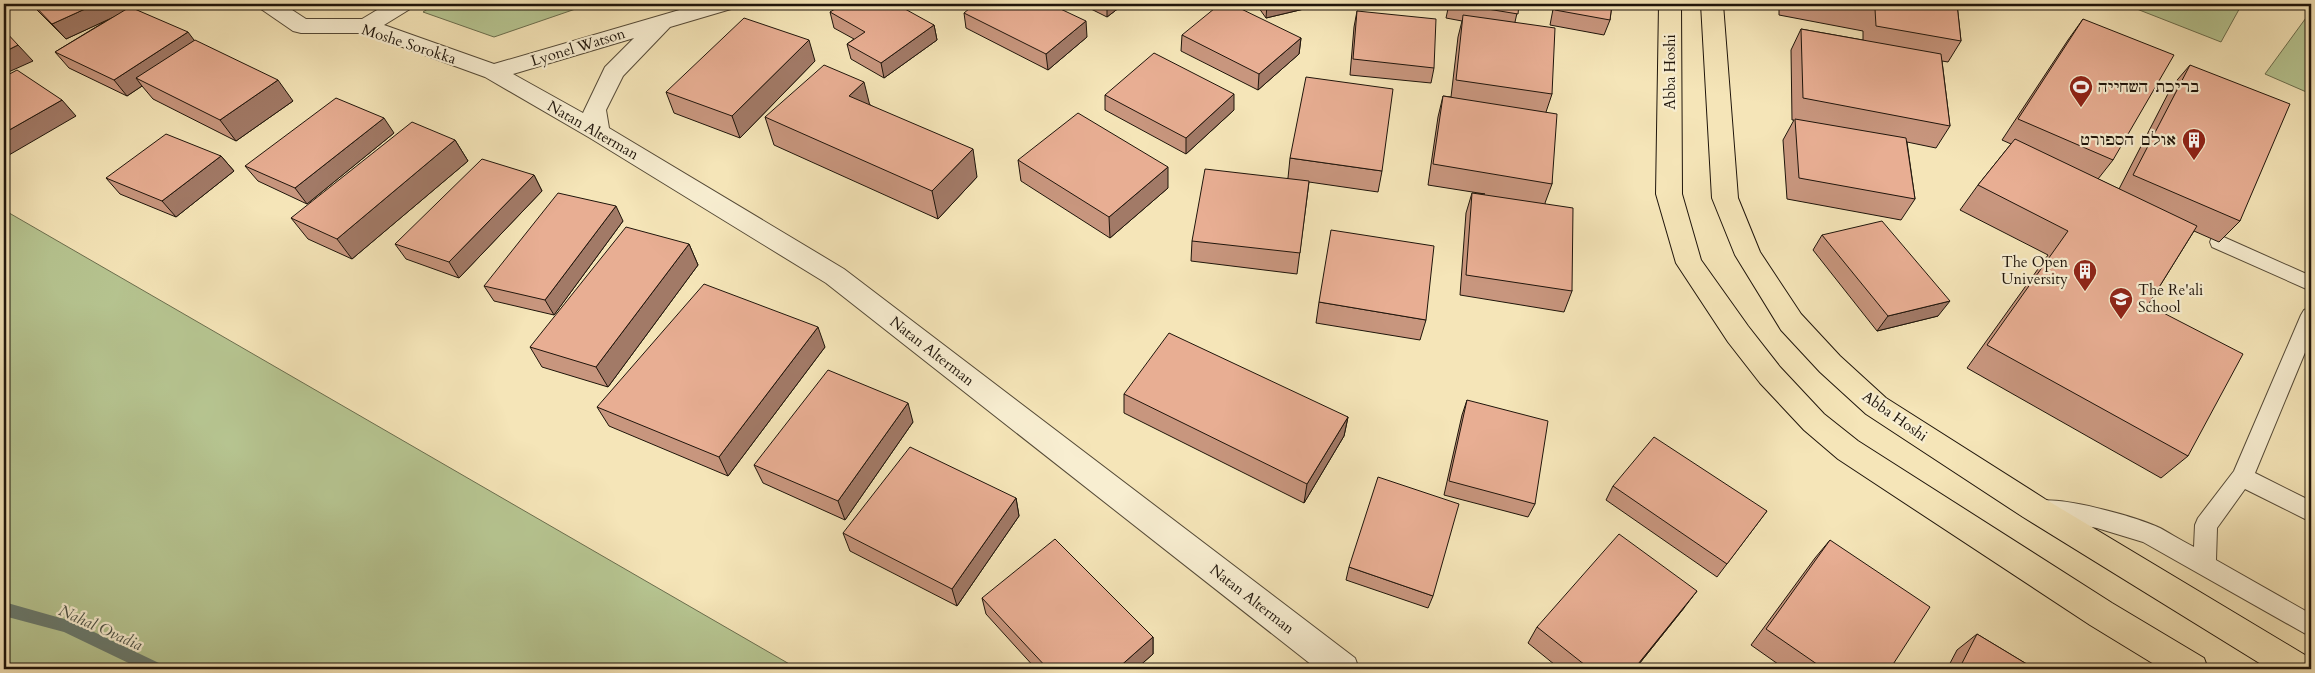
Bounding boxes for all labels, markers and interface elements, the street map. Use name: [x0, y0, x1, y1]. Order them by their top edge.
street label: Moshe Sorokka: [359, 19, 459, 69]
street label: Lyonel Watson: [528, 23, 628, 71]
street label: Abba Hoshi: [1660, 34, 1680, 110]
sports icon: בריכת השחייה: [2068, 74, 2094, 108]
place label: בריכת השחייה: [2098, 77, 2200, 97]
street label: Natan Alterman: [544, 96, 643, 164]
building icon: אולם הספורט: [2181, 127, 2207, 161]
place label: אולם הספורט: [2080, 130, 2176, 150]
place label: The Open University: [2001, 252, 2068, 289]
building icon: The Open University: [2072, 258, 2098, 292]
place label: The Re'ali School: [2138, 280, 2203, 317]
school or university icon: The Re'ali School: [2108, 286, 2134, 320]
street label: Natan Alterman: [886, 312, 979, 391]
street label: Abba Hoshi: [1858, 386, 1932, 446]
street label: Natan Alterman: [1206, 560, 1299, 639]
water label: Nahal Ovadia: [55, 600, 146, 656]

